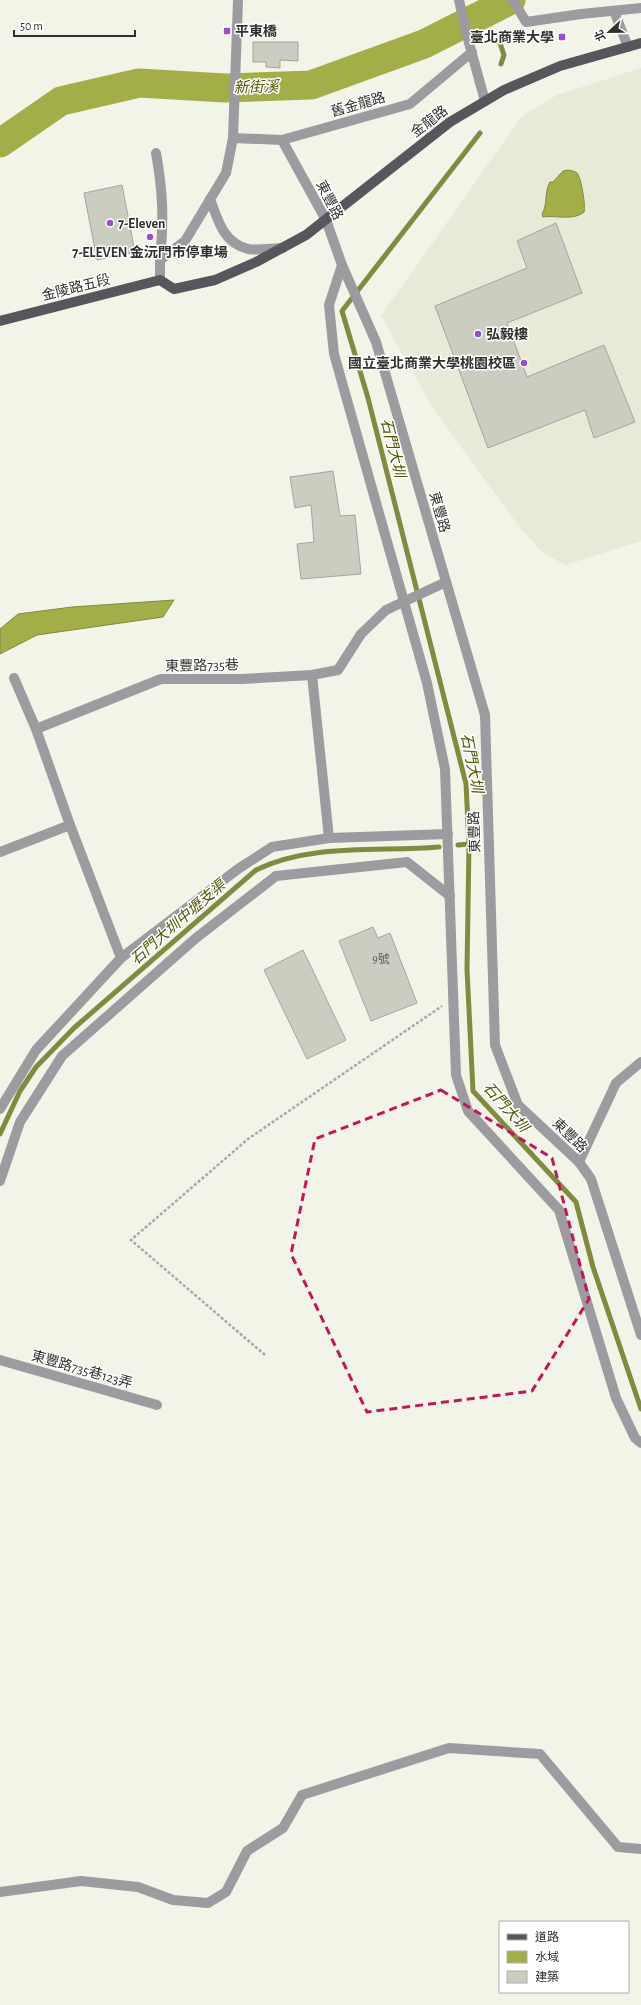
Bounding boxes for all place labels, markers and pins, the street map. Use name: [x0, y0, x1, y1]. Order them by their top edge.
place label: 平東橋: [235, 24, 277, 39]
marker: 平東橋: [222, 26, 232, 36]
place label: 臺北商業大學: [470, 30, 554, 45]
marker: 臺北商業大學: [557, 32, 567, 42]
place label: 7-Eleven: [118, 217, 166, 231]
marker: 7-Eleven: [105, 218, 115, 228]
marker: 7-ELEVEN 金沅門市停車場: [145, 232, 155, 242]
place label: 7-ELEVEN 金沅門市停車場: [72, 244, 228, 260]
place label: 弘毅樓: [486, 327, 528, 342]
marker: 弘毅樓: [473, 329, 483, 339]
place label: 國立臺北商業大學桃園校區: [348, 355, 516, 371]
marker: 國立臺北商業大學桃園校區: [519, 358, 529, 368]

